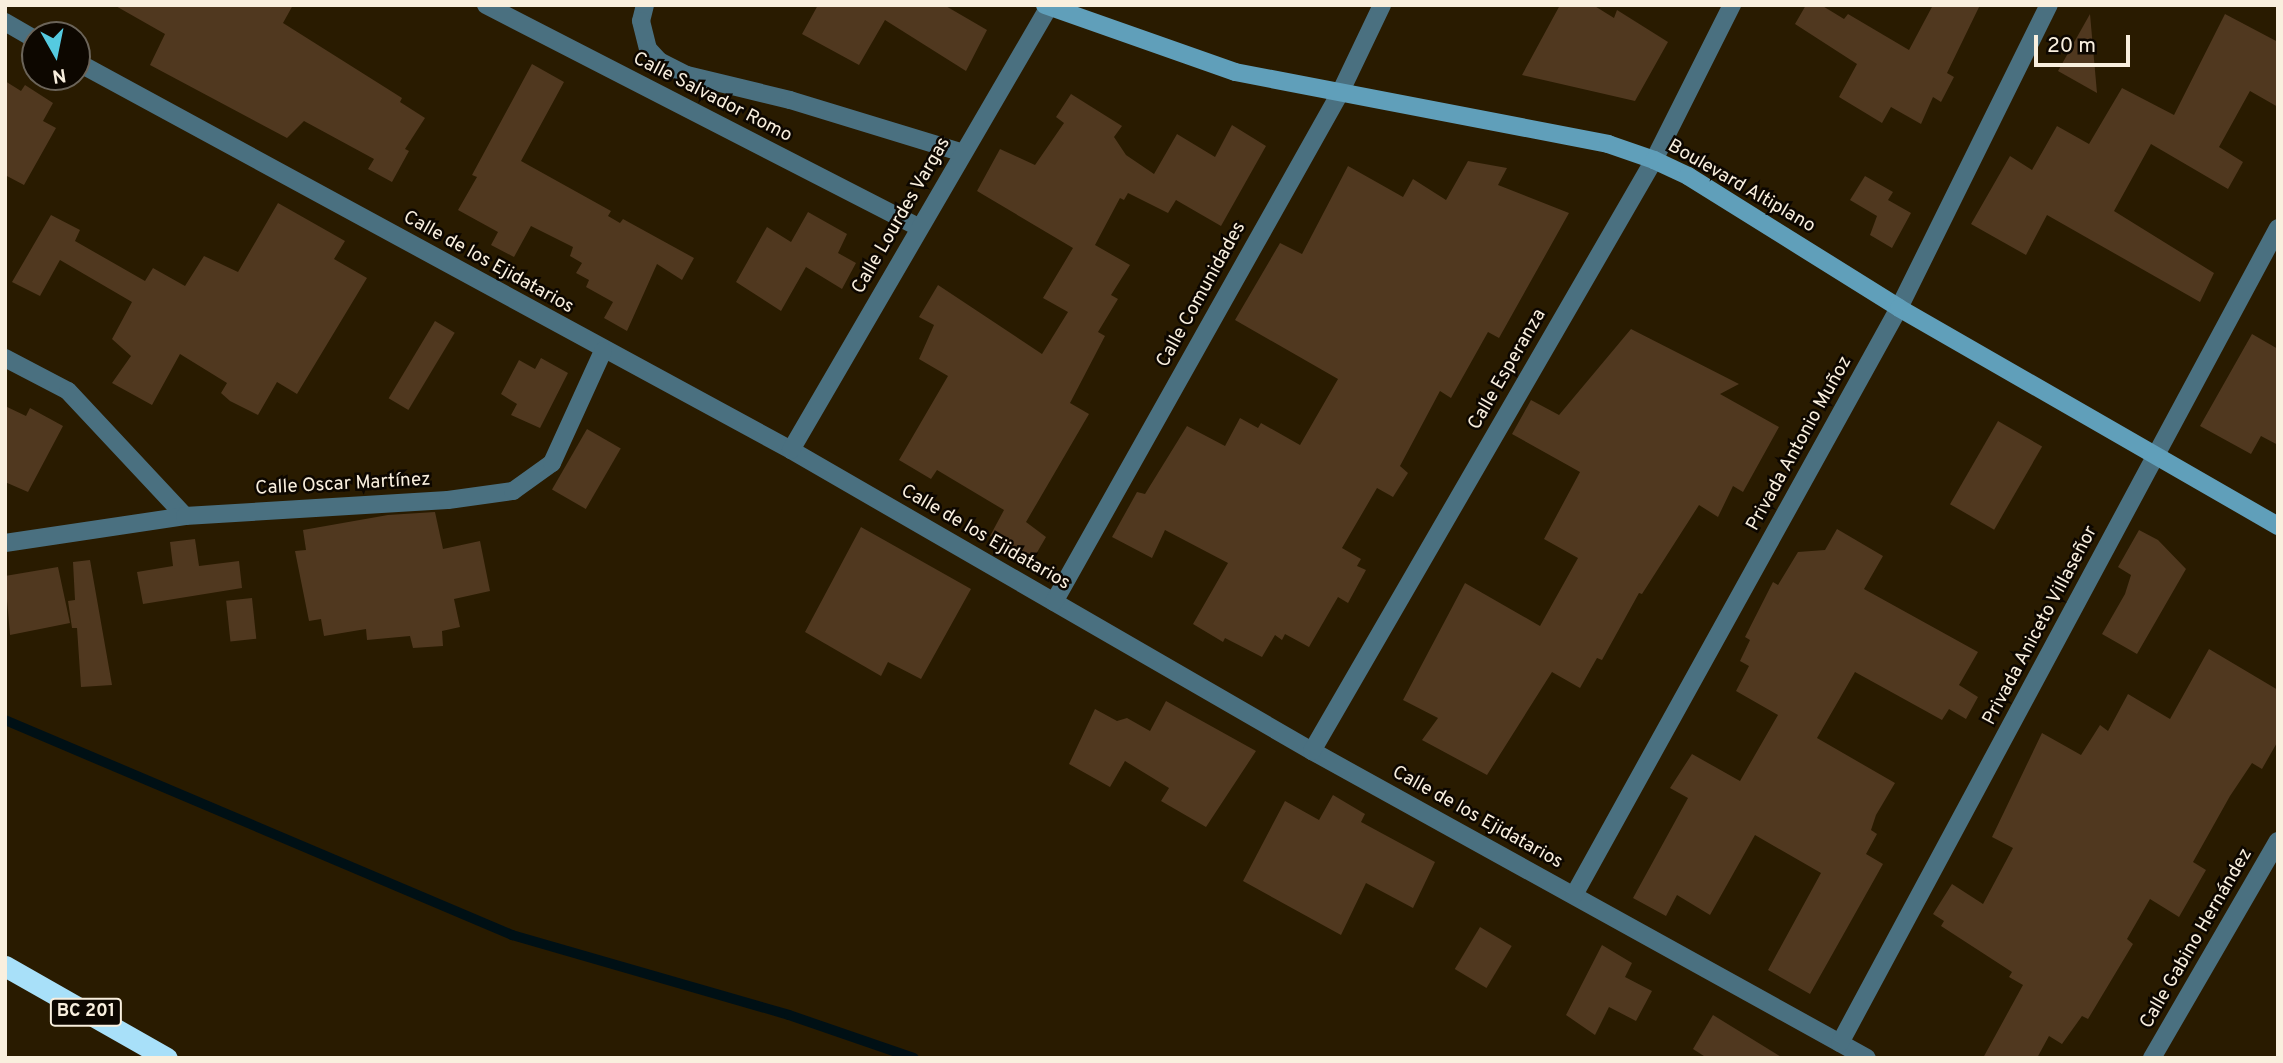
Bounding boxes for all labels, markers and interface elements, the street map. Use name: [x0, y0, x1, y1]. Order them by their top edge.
north arrow: [21, 21, 91, 91]
scale bar: [2038, 21, 2134, 65]
text: 20 m: [2047, 33, 2096, 60]
street label: Calle Salvador Romo: [629, 48, 795, 148]
text: N: [50, 62, 68, 88]
street label: Calle Lourdes Vargas: [848, 133, 956, 299]
street label: Boulevard Altiplano: [1663, 135, 1819, 239]
street label: Calle de los Ejidatarios: [399, 207, 577, 319]
street label: Calle Comunidades: [1153, 218, 1251, 372]
street label: Calle Esperanza: [1464, 305, 1552, 435]
street label: Privada Antonio Muñoz: [1742, 352, 1858, 536]
street label: Calle Oscar Martínez: [255, 469, 431, 501]
street label: Calle de los Ejidatarios: [896, 480, 1074, 596]
street label: Privada Aniceto Villaseñor: [1978, 522, 2104, 730]
street label: Calle de los Ejidatarios: [1388, 762, 1566, 874]
street label: Calle Gabino Hernández: [2136, 845, 2258, 1033]
road number: BC 201: [49, 998, 123, 1027]

